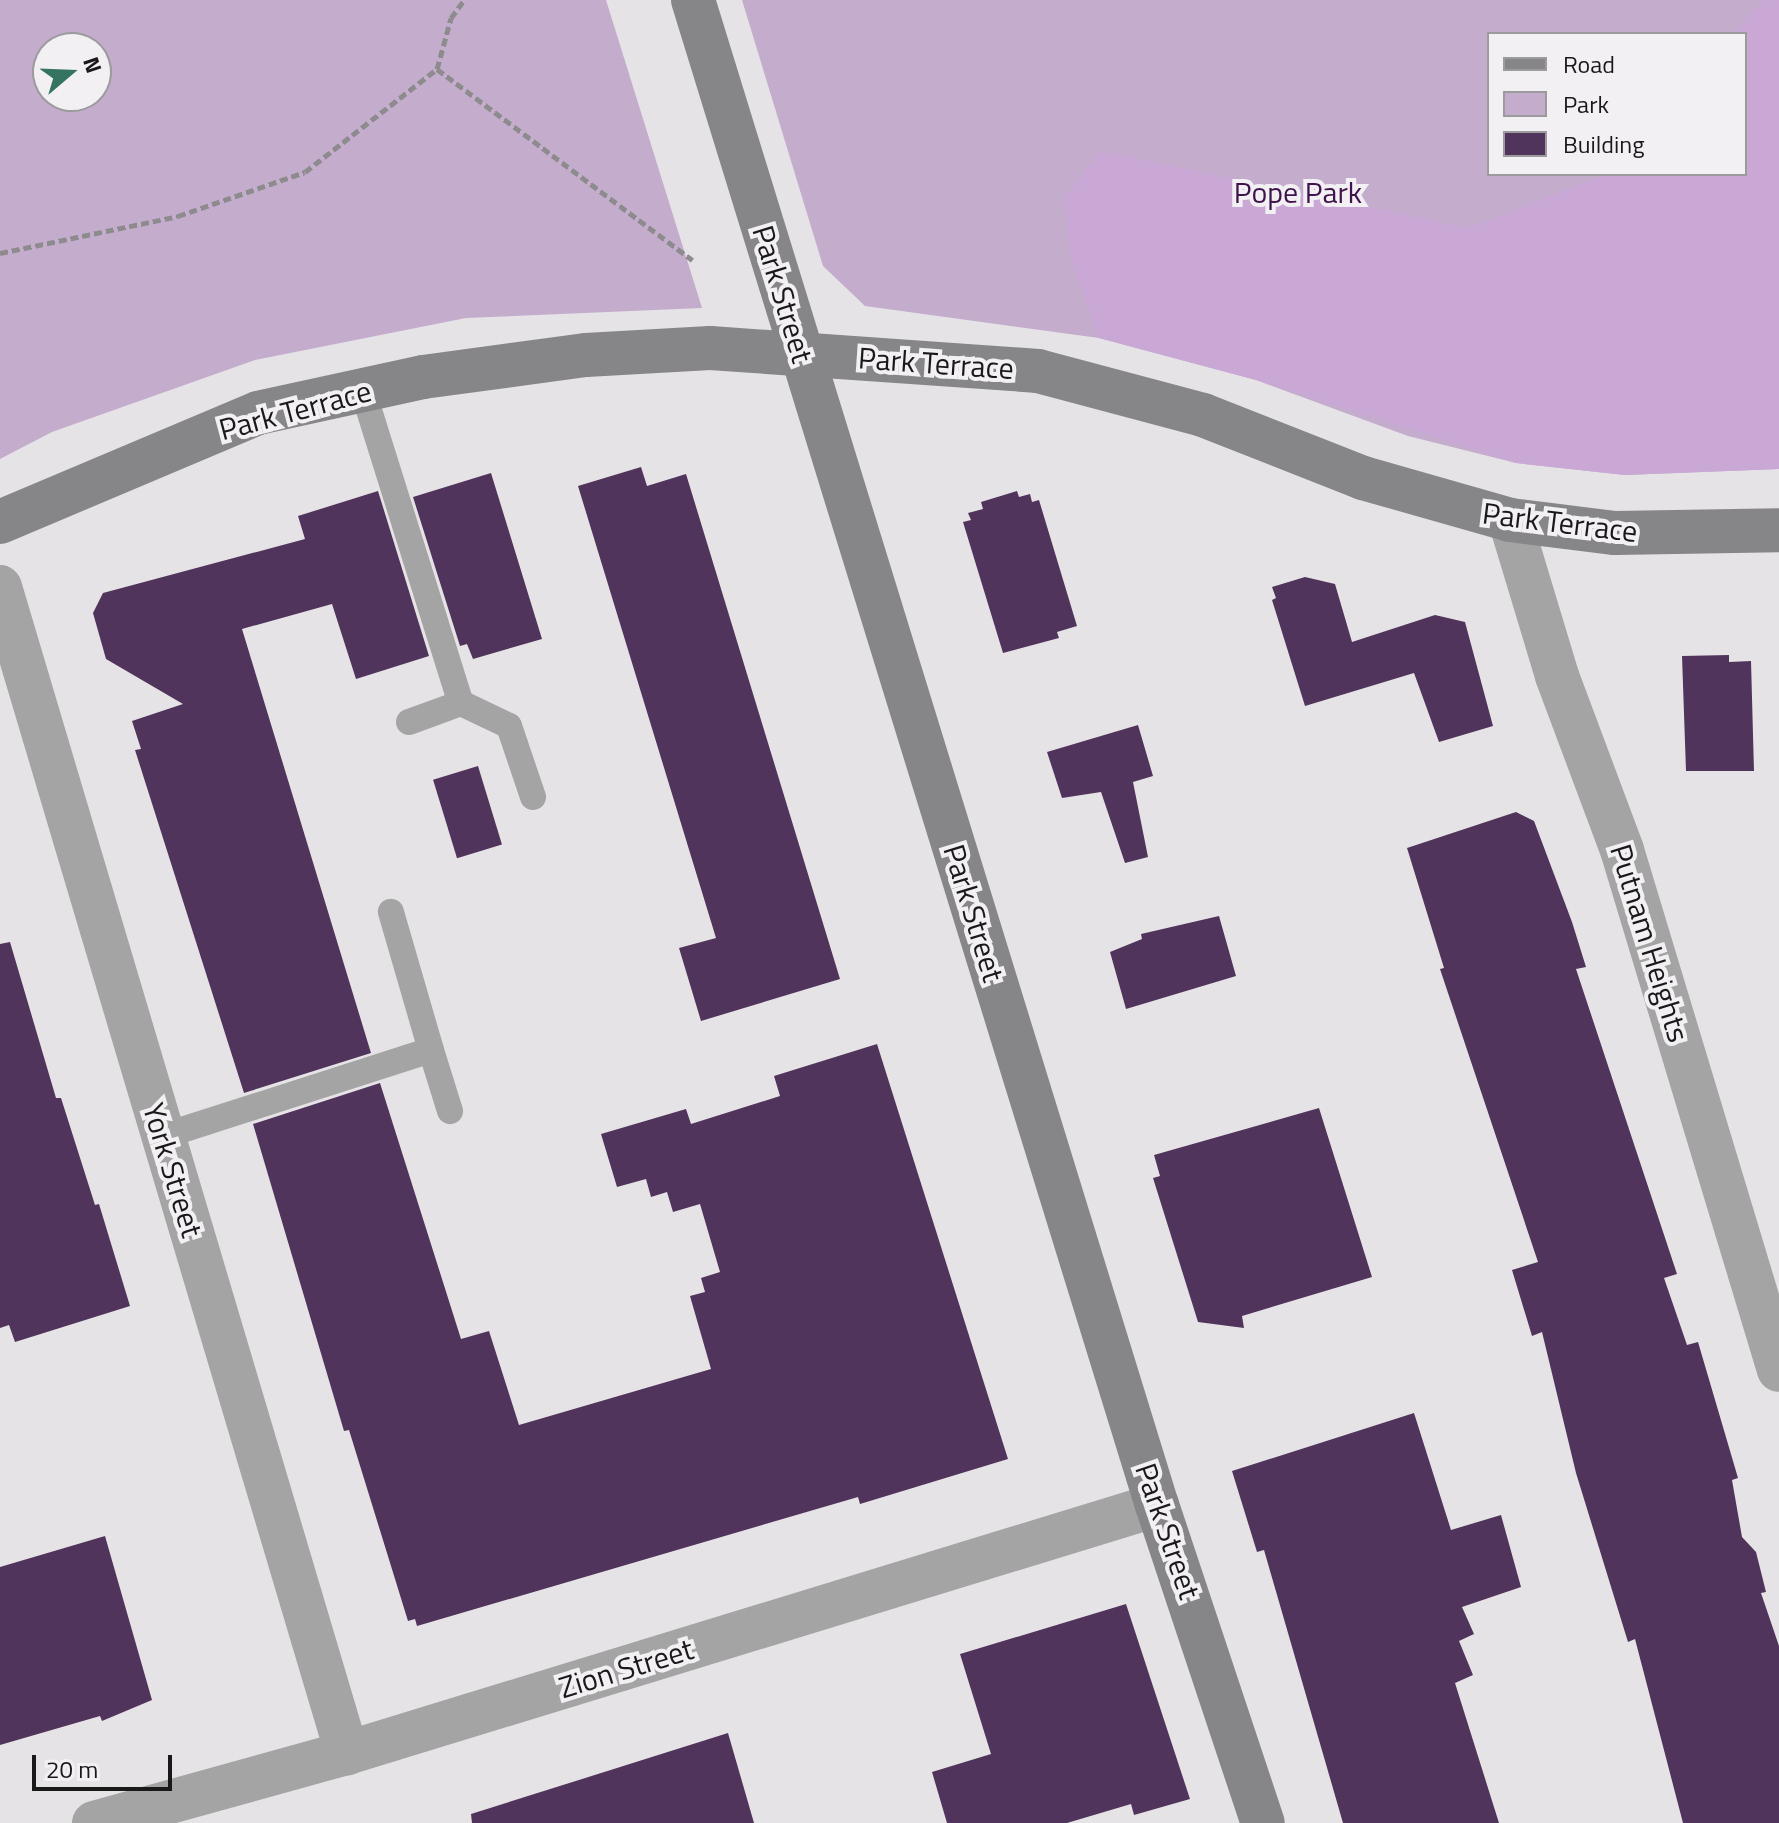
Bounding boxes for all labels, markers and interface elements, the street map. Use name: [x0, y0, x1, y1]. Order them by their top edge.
north arrow: [32, 32, 112, 112]
legend: [1487, 32, 1747, 176]
text: Road: [1563, 46, 1615, 82]
text: N: [74, 52, 111, 78]
text: Park: [1563, 86, 1609, 122]
text: Building: [1563, 126, 1645, 162]
park label: Pope Park: [1234, 174, 1362, 210]
street label: Park Street: [745, 221, 821, 367]
street label: Park Terrace: [857, 340, 1015, 386]
street label: Park Terrace: [215, 372, 375, 448]
street label: Park Terrace: [1480, 495, 1640, 549]
street label: Park Street: [936, 840, 1012, 986]
street label: Putnam Heights: [1603, 840, 1697, 1046]
street label: York Street: [136, 1098, 210, 1242]
street label: Park Street: [1128, 1458, 1208, 1604]
street label: Zion Street: [554, 1631, 698, 1705]
scale bar: [36, 1739, 176, 1789]
text: 20 m: [46, 1751, 98, 1787]

